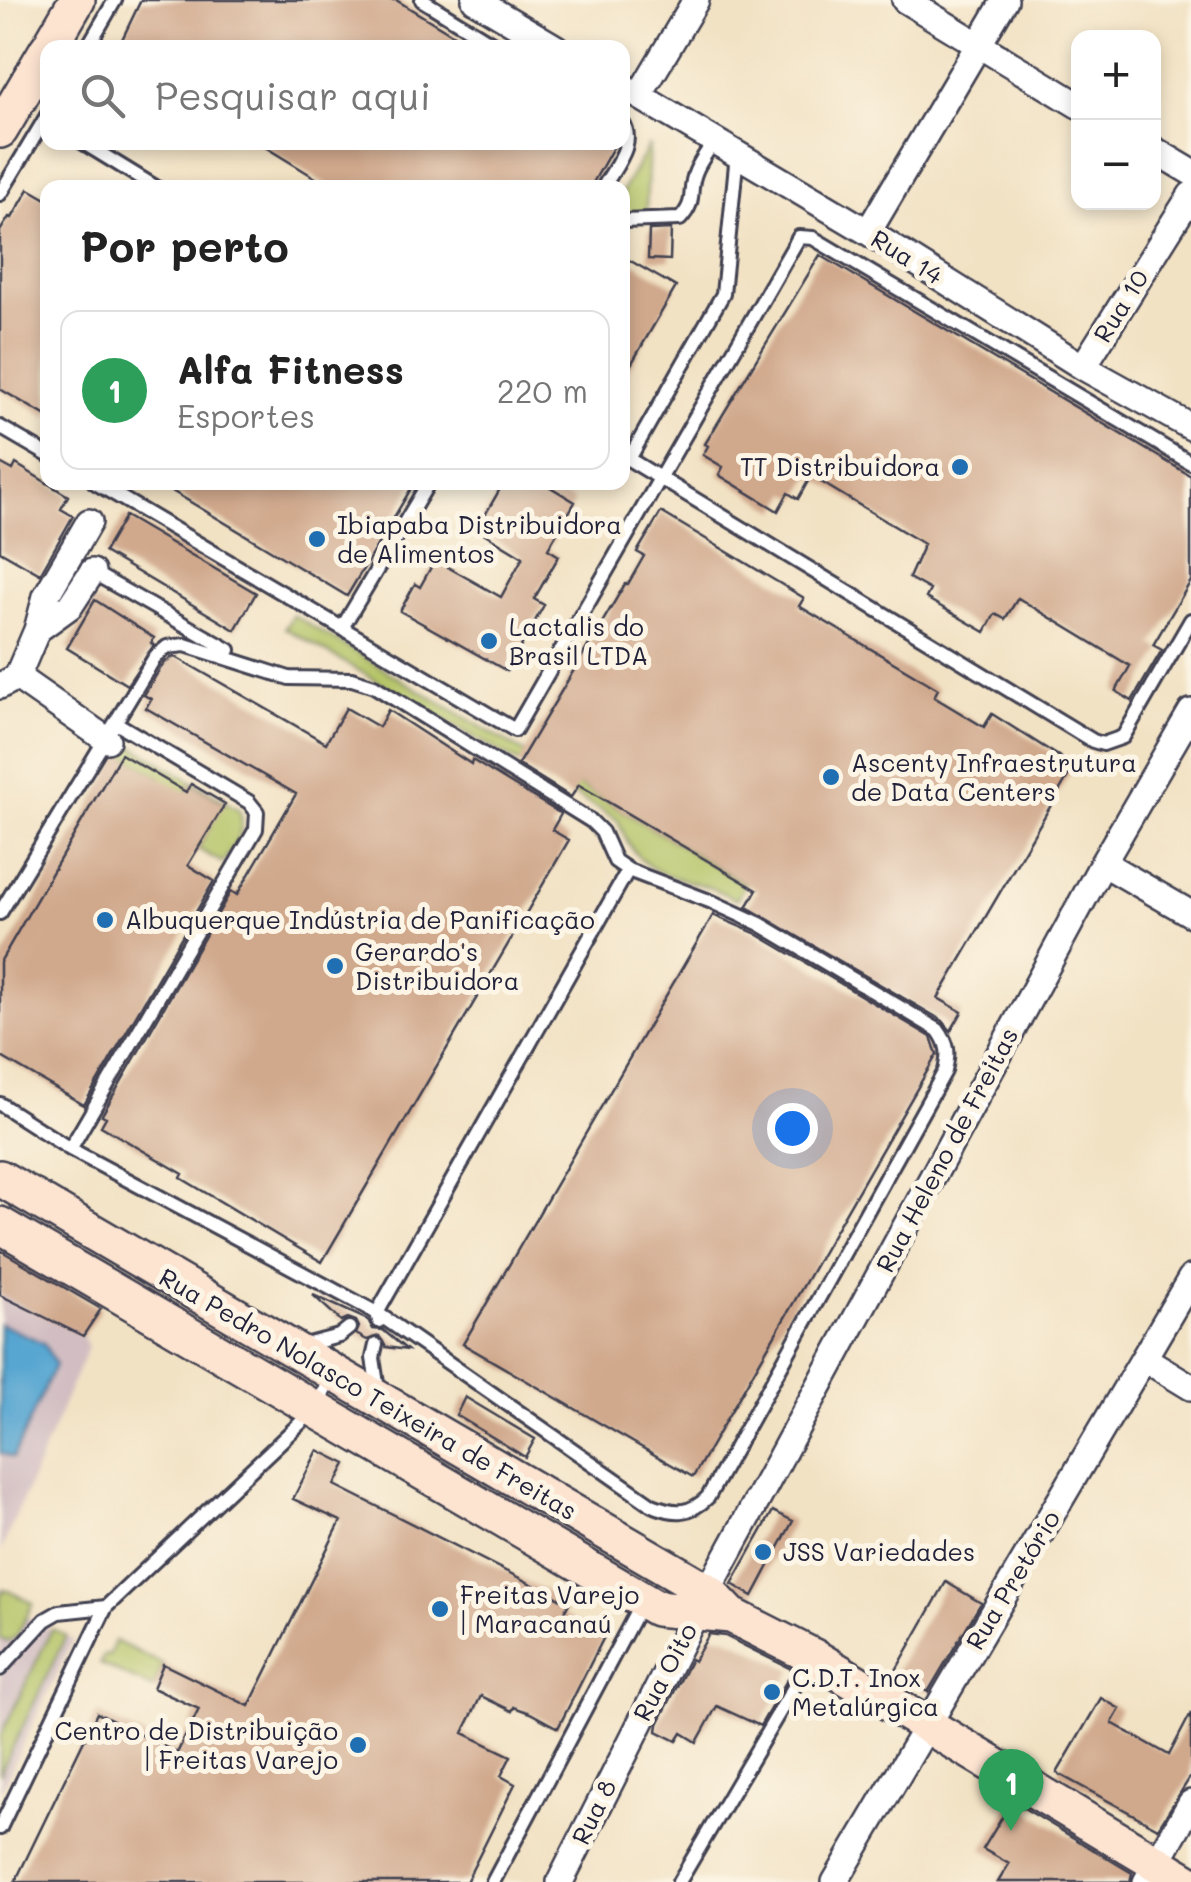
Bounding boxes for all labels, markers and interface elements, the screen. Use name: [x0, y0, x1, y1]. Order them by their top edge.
map controls: [1071, 30, 1161, 210]
button: +: [1071, 30, 1161, 120]
search box: [40, 40, 630, 150]
icon: search: [75, 68, 130, 123]
text: Pesquisar aqui: [155, 70, 431, 120]
button: −: [1071, 120, 1161, 210]
text: Por perto: [80, 218, 289, 273]
street label: Rua 14: [865, 222, 950, 291]
street label: Rua 10: [1085, 263, 1155, 348]
text: Alfa Fitness: [177, 344, 404, 394]
text: 1: [107, 369, 122, 411]
text: 220 m: [497, 369, 588, 411]
text: Esportes: [177, 394, 315, 436]
place label: TT Distribuidora: [740, 450, 940, 482]
marker: TT Distribuidora: [949, 456, 971, 478]
place label: Ibiapaba Distribuidora de Alimentos: [337, 508, 622, 569]
marker: Ibiapaba Distribuidora de Alimentos: [306, 528, 328, 550]
place label: Lactalis do Brasil LTDA: [509, 610, 648, 671]
marker: Lactalis do Brasil LTDA: [478, 630, 500, 652]
place label: Ascenty Infraestrutura de Data Centers: [851, 746, 1137, 807]
marker: Ascenty Infraestrutura de Data Centers: [820, 766, 842, 788]
place label: Albuquerque Indústria de Panificação: [125, 903, 595, 935]
marker: Albuquerque Indústria de Panificação: [94, 909, 116, 931]
place label: Gerardo's Distribuidora: [355, 935, 519, 996]
marker: Gerardo's Distribuidora: [324, 955, 346, 977]
street label: Rua Heleno de Freitas: [868, 1022, 1024, 1277]
your location: [767, 1103, 818, 1154]
street label: Rua Pedro Nolasco Teixeira de Freitas: [154, 1260, 583, 1526]
street label: Rua Pretório: [958, 1504, 1066, 1655]
place label: JSS Variedades: [783, 1535, 975, 1567]
marker: JSS Variedades: [752, 1541, 774, 1563]
place label: Freitas Varejo | Maracanaú: [460, 1578, 639, 1639]
marker: Freitas Varejo | Maracanaú: [429, 1598, 451, 1620]
street label: Rua Oito: [625, 1617, 703, 1726]
place label: C.D.T. Inox Metalúrgica: [792, 1661, 939, 1722]
marker: C.D.T. Inox Metalúrgica: [761, 1681, 783, 1703]
place label: Centro de Distribuição | Freitas Varejo: [55, 1714, 338, 1775]
marker: Centro de Distribuição | Freitas Varejo: [347, 1734, 369, 1756]
pin: 1: [978, 1748, 1044, 1831]
street label: Rua 8: [564, 1774, 622, 1849]

